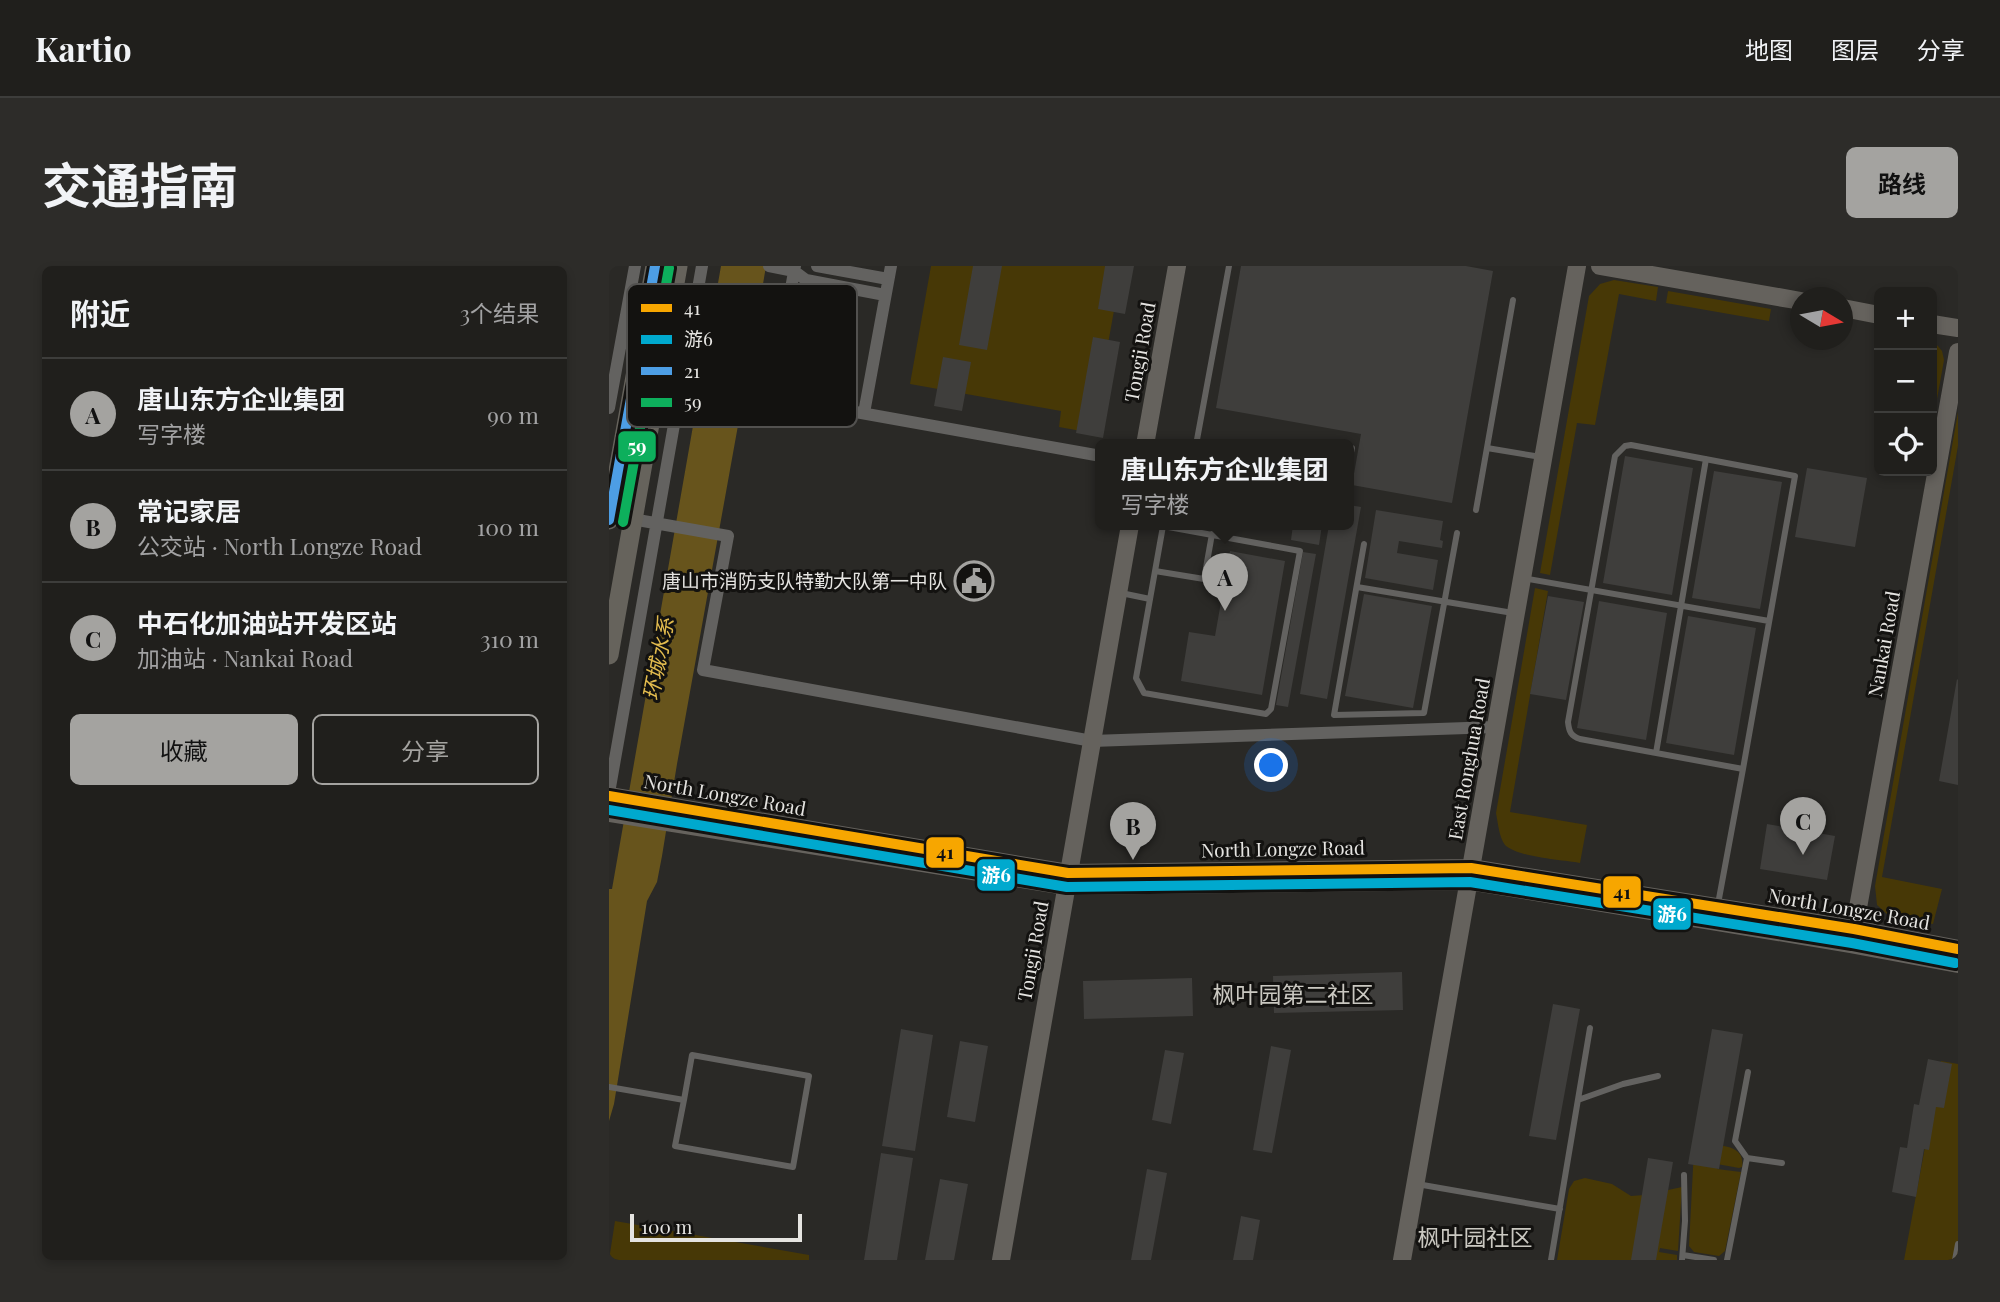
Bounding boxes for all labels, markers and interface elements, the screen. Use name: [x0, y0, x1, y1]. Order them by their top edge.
text: Kartio: [35, 26, 132, 70]
text: 地图: [1745, 33, 1793, 65]
text: 图层: [1831, 33, 1879, 65]
text: 分享: [1917, 33, 1965, 65]
button: 路线: [1846, 147, 1958, 218]
text: 交通指南: [42, 151, 238, 216]
legend: [627, 284, 857, 427]
north arrow: [1790, 287, 1853, 350]
map controls: [1874, 287, 1937, 476]
button: +: [1874, 287, 1937, 350]
text: 附近: [70, 293, 130, 333]
text: 41: [684, 294, 700, 320]
text: 3个结果: [460, 297, 539, 328]
street label: Tongji Road: [1117, 300, 1161, 404]
text: 游6: [684, 325, 713, 351]
button: −: [1874, 350, 1937, 413]
text: 21: [684, 357, 700, 383]
text: 唐山东方企业集团: [137, 381, 345, 416]
text: 59: [684, 388, 702, 414]
text: A: [85, 399, 101, 430]
text: 90 m: [487, 399, 539, 430]
button: locate: [1874, 413, 1937, 476]
text: 写字楼: [137, 418, 206, 449]
line badge: 59: [617, 430, 657, 463]
text: 59: [627, 432, 647, 458]
popup: [1095, 439, 1354, 530]
text: 唐山东方企业集团: [1120, 451, 1329, 486]
text: 写字楼: [1120, 488, 1189, 519]
text: 常记家居: [137, 493, 241, 528]
text: B: [85, 511, 101, 542]
text: 100 m: [477, 511, 539, 542]
text: 公交站 · North Longze Road: [137, 530, 422, 561]
pin: A: [1202, 553, 1248, 611]
public building icon: 唐山市消防支队特勤大队第一中队: [953, 560, 995, 602]
place label: 唐山市消防支队特勤大队第一中队: [662, 567, 947, 593]
street label: Nankai Road: [1861, 589, 1905, 699]
text: 中石化加油站开发区站: [137, 605, 397, 640]
water label: 环城水系: [635, 613, 679, 703]
text: C: [85, 623, 101, 654]
text: 310 m: [480, 623, 539, 654]
text: 加油站 · Nankai Road: [137, 642, 353, 673]
street label: East Ronghua Road: [1441, 676, 1495, 842]
button: 收藏: [70, 714, 298, 785]
button: 分享: [312, 714, 539, 785]
your location: [1254, 748, 1288, 782]
street label: North Longze Road: [642, 767, 808, 821]
pin: C: [1780, 797, 1826, 855]
pin: B: [1110, 802, 1156, 860]
street label: North Longze Road: [1201, 834, 1365, 862]
line badge: 41: [925, 836, 965, 869]
text: 41: [936, 838, 954, 864]
line badge: 游6: [976, 858, 1016, 892]
text: 游6: [981, 861, 1011, 887]
line badge: 41: [1602, 875, 1642, 909]
text: 41: [1613, 878, 1631, 904]
street label: North Longze Road: [1766, 881, 1932, 935]
line badge: 游6: [1652, 897, 1692, 931]
street label: Tongji Road: [1010, 899, 1054, 1003]
text: 游6: [1657, 900, 1687, 926]
district label: 枫叶园第二社区: [1213, 978, 1374, 1009]
scale bar: [630, 1211, 801, 1243]
text: 100 m: [641, 1213, 692, 1239]
district label: 枫叶园社区: [1418, 1221, 1533, 1252]

